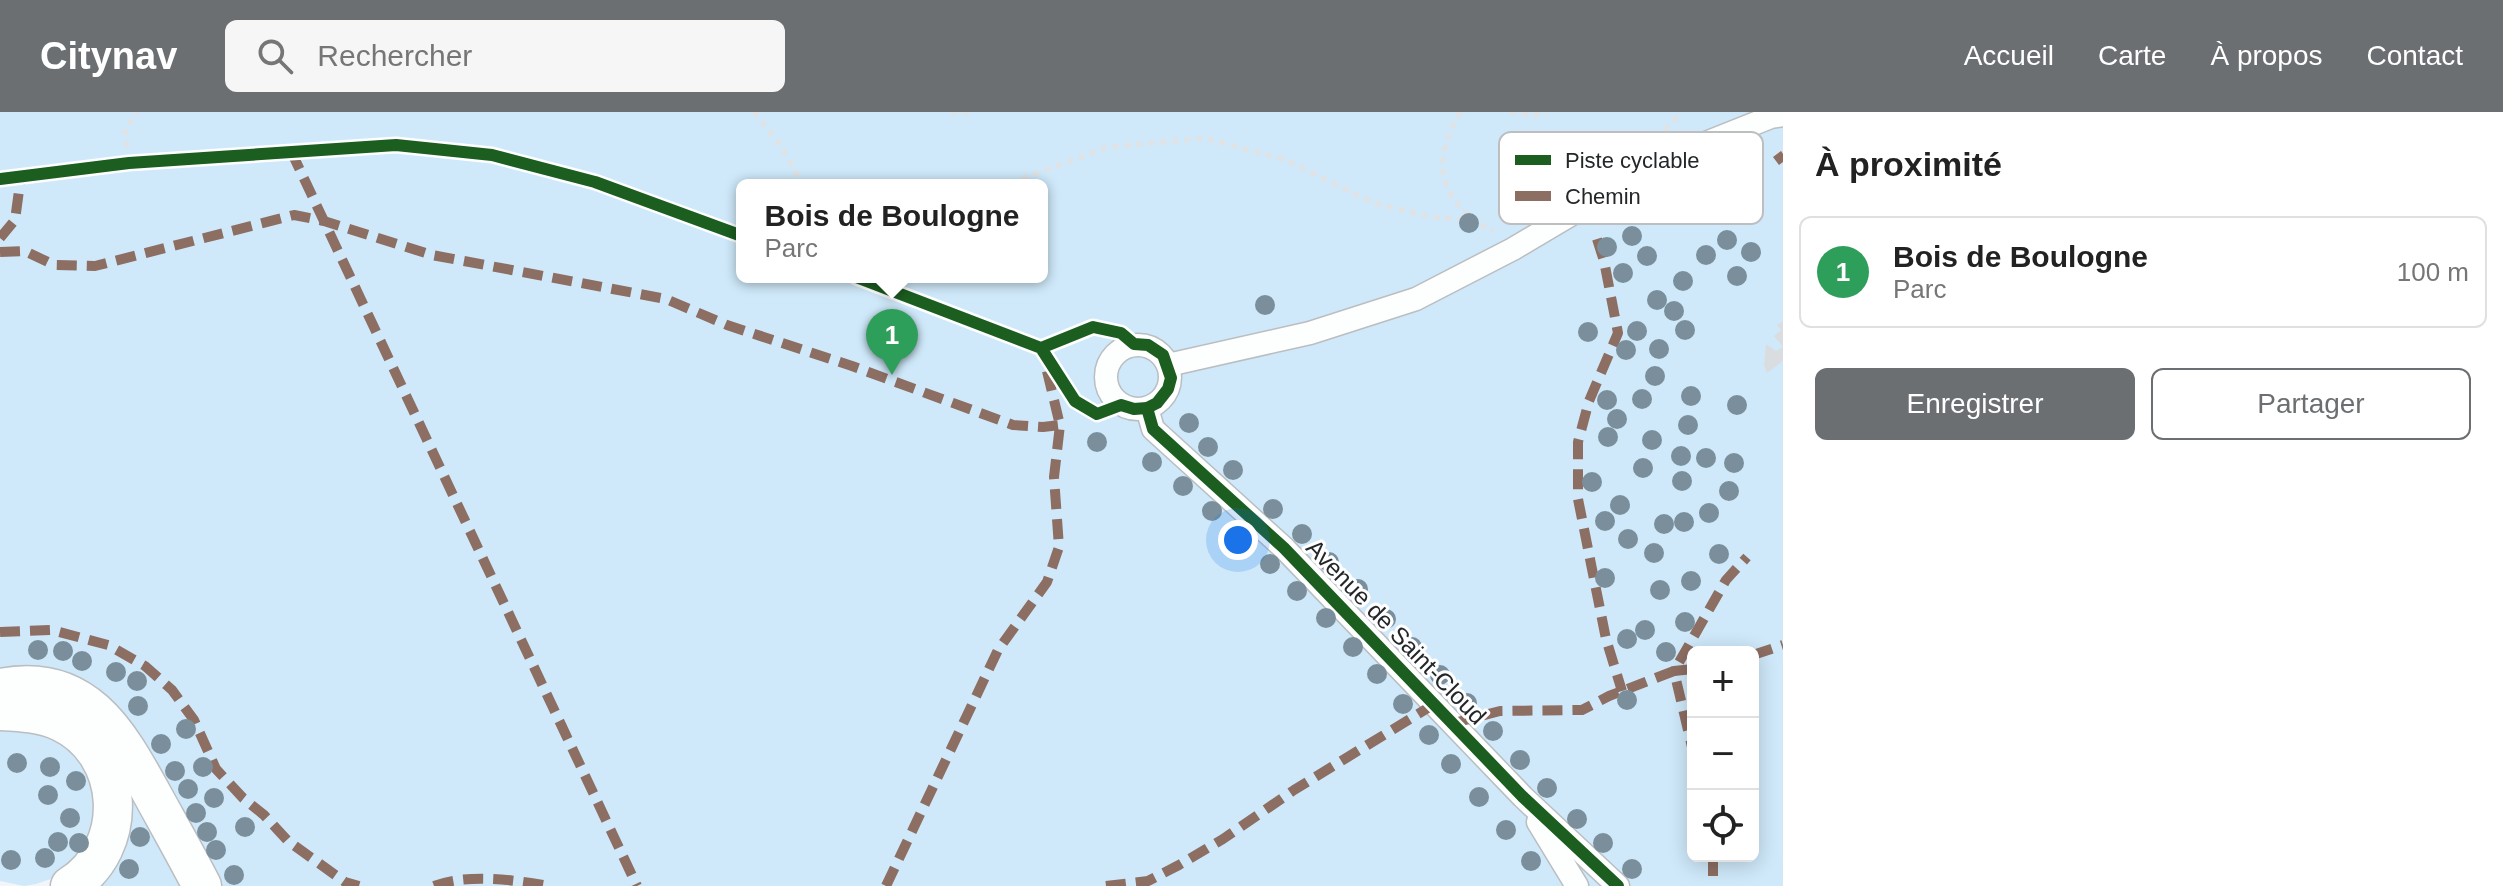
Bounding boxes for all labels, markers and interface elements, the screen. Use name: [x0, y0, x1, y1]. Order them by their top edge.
search box: [225, 20, 785, 92]
icon: search: [253, 34, 297, 78]
text: Citynav: [40, 35, 177, 77]
text: Rechercher: [317, 39, 472, 72]
text: Accueil: [1964, 40, 2054, 71]
text: Carte: [2098, 40, 2166, 71]
text: À propos: [2210, 40, 2323, 71]
text: Contact: [2367, 40, 2463, 71]
legend: [1499, 132, 1763, 224]
text: À proximité: [1815, 145, 2002, 183]
text: Piste cyclable: [1565, 148, 1700, 173]
popup: [736, 179, 1048, 283]
text: Chemin: [1565, 184, 1641, 209]
text: Bois de Boulogne: [765, 199, 1020, 232]
text: Parc: [765, 233, 818, 263]
text: Bois de Boulogne: [1893, 240, 2148, 273]
text: 1: [1836, 257, 1850, 287]
text: 100 m: [2397, 257, 2469, 287]
text: Parc: [1893, 274, 1946, 304]
pin: 1: [866, 309, 918, 375]
button: Enregistrer: [1815, 368, 2135, 440]
button: Partager: [2151, 368, 2471, 440]
your location: [1218, 520, 1258, 560]
street label: Avenue de Saint-Cloud: [1301, 534, 1492, 730]
map controls: [1687, 646, 1759, 862]
button: +: [1687, 646, 1759, 718]
button: −: [1687, 718, 1759, 790]
button: locate: [1687, 790, 1759, 862]

